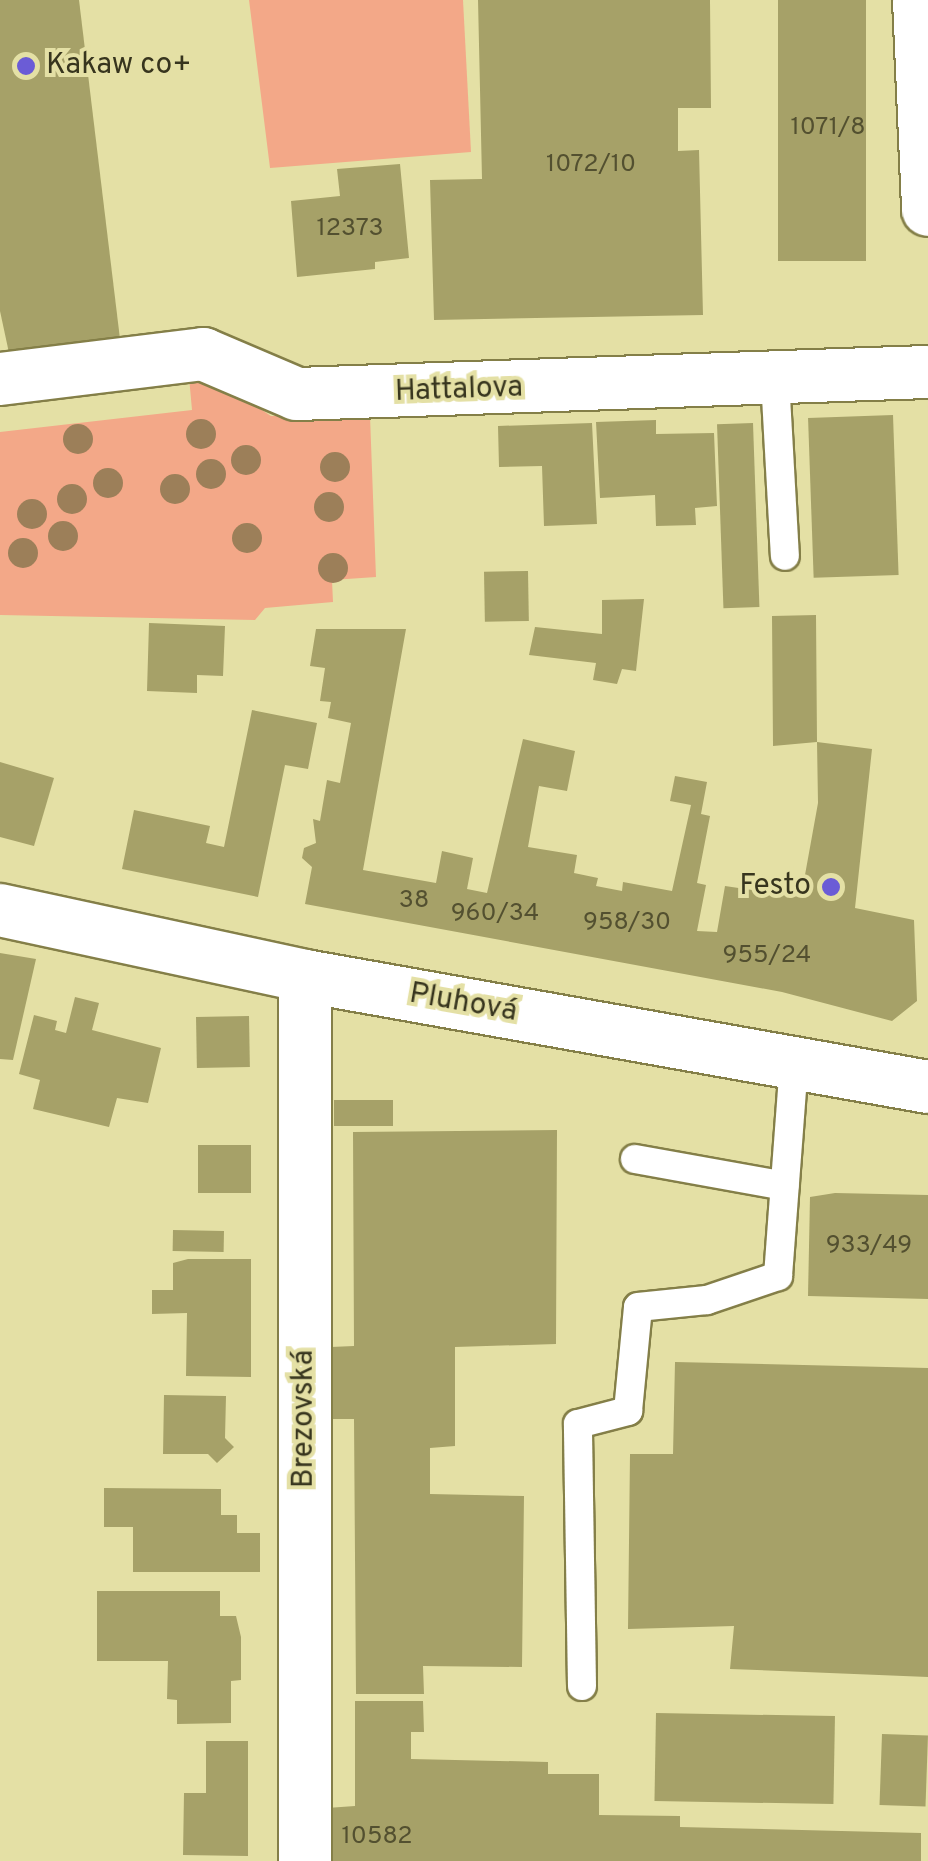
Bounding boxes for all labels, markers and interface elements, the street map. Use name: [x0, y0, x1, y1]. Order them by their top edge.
place label: Kakaw co+: [46, 48, 192, 84]
marker: Kakaw co+: [15, 55, 37, 77]
house number: 1071/8: [791, 113, 865, 143]
house number: 1072/10: [546, 150, 636, 180]
house number: 12373: [316, 214, 384, 244]
street label: Hattalova: [394, 371, 524, 411]
place label: Festo: [739, 869, 811, 905]
marker: Festo: [820, 876, 842, 898]
house number: 38: [399, 886, 429, 916]
house number: 960/34: [451, 899, 539, 929]
house number: 958/30: [583, 908, 671, 938]
house number: 955/24: [723, 941, 811, 971]
street label: Pluhová: [406, 977, 520, 1031]
house number: 933/49: [826, 1231, 912, 1261]
street label: Brezovská: [287, 1350, 323, 1488]
house number: 10582: [342, 1822, 412, 1852]

